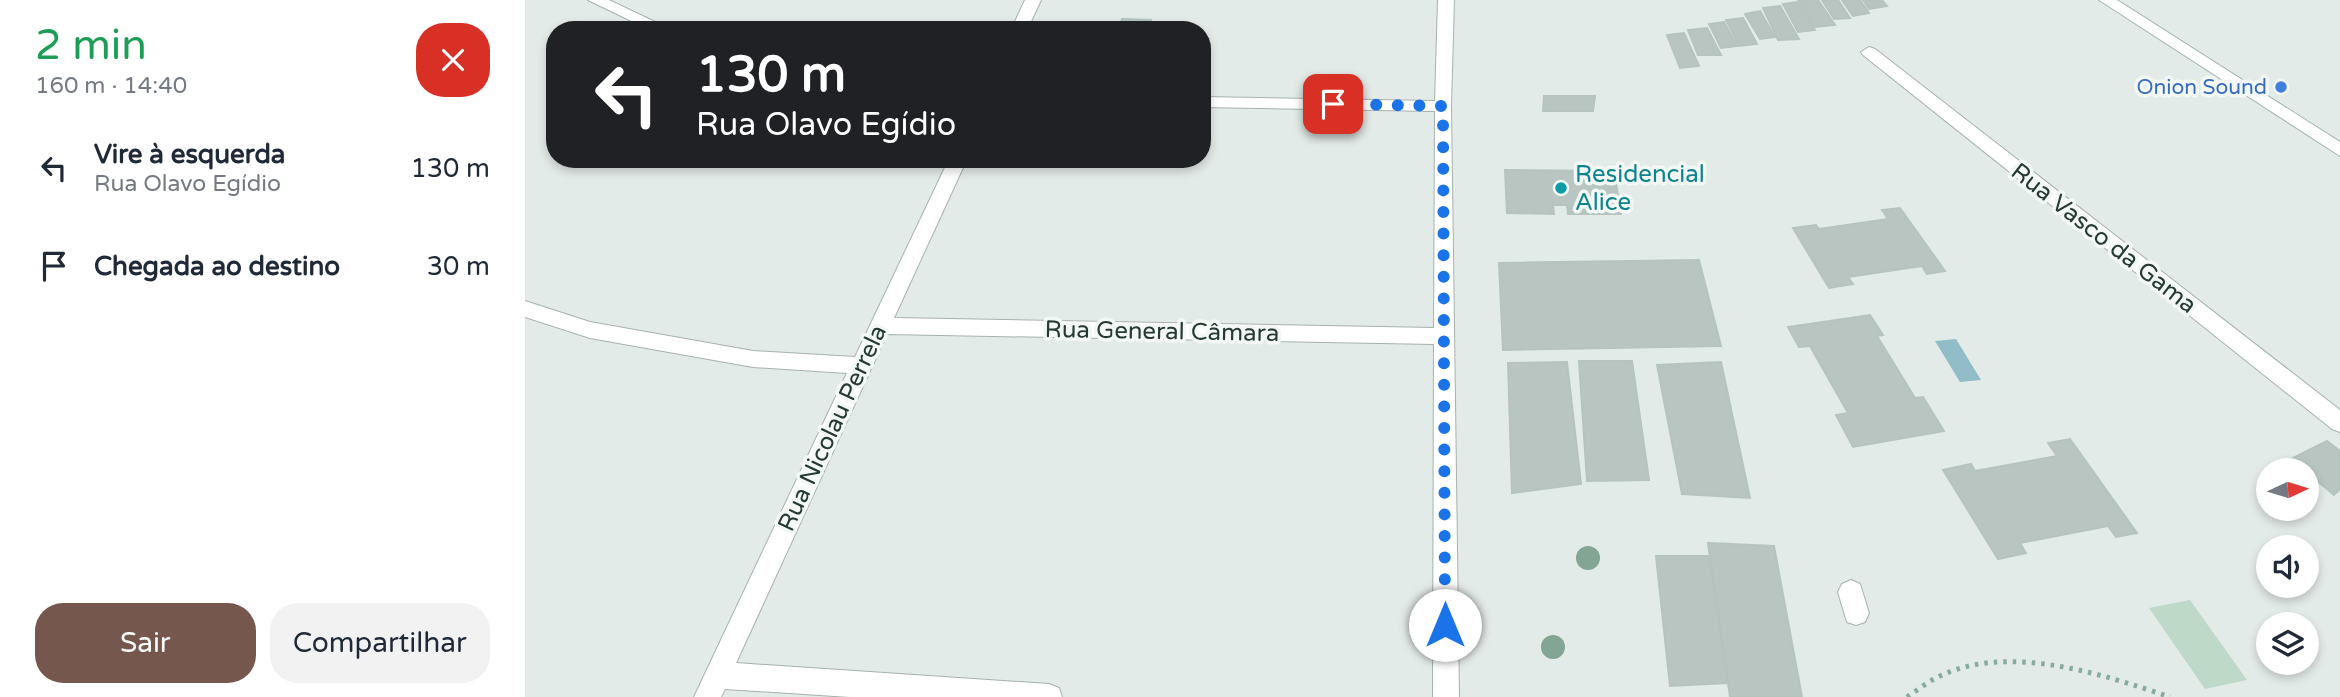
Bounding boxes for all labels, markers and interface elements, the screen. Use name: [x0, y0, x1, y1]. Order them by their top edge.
text: 2 min: [35, 20, 147, 71]
button: close: [416, 23, 490, 97]
text: 130 m: [696, 46, 846, 105]
icon: left: [581, 49, 672, 140]
text: 160 m · 14:40: [35, 72, 187, 100]
pin: [1303, 74, 1363, 134]
place label: Onion Sound: [2137, 75, 2267, 100]
marker: Onion Sound: [2273, 79, 2289, 95]
icon: arrive: [1314, 85, 1352, 123]
text: Rua Olavo Egídio: [696, 106, 956, 144]
text: Vire à esquerda: [94, 139, 285, 170]
icon: left: [35, 149, 73, 187]
text: 130 m: [410, 153, 490, 184]
street label: Rua Vasco da Gama: [2005, 157, 2202, 320]
place label: Residencial Alice: [1575, 160, 1705, 217]
text: Rua Olavo Egídio: [94, 170, 281, 198]
marker: Residencial Alice: [1553, 180, 1569, 196]
icon: arrive: [35, 247, 73, 285]
text: Chegada ao destino: [94, 251, 340, 282]
text: 30 m: [427, 251, 490, 282]
street label: Rua General Câmara: [1044, 315, 1280, 348]
street label: Rua Nicolau Perrela: [772, 320, 893, 536]
north arrow: [2256, 458, 2319, 522]
map controls: [2256, 458, 2319, 675]
button: sound: [2256, 535, 2319, 598]
position arrow: [1408, 588, 1482, 662]
button: Sair: [35, 603, 256, 683]
button: Compartilhar: [270, 603, 490, 683]
button: layers: [2256, 612, 2319, 675]

